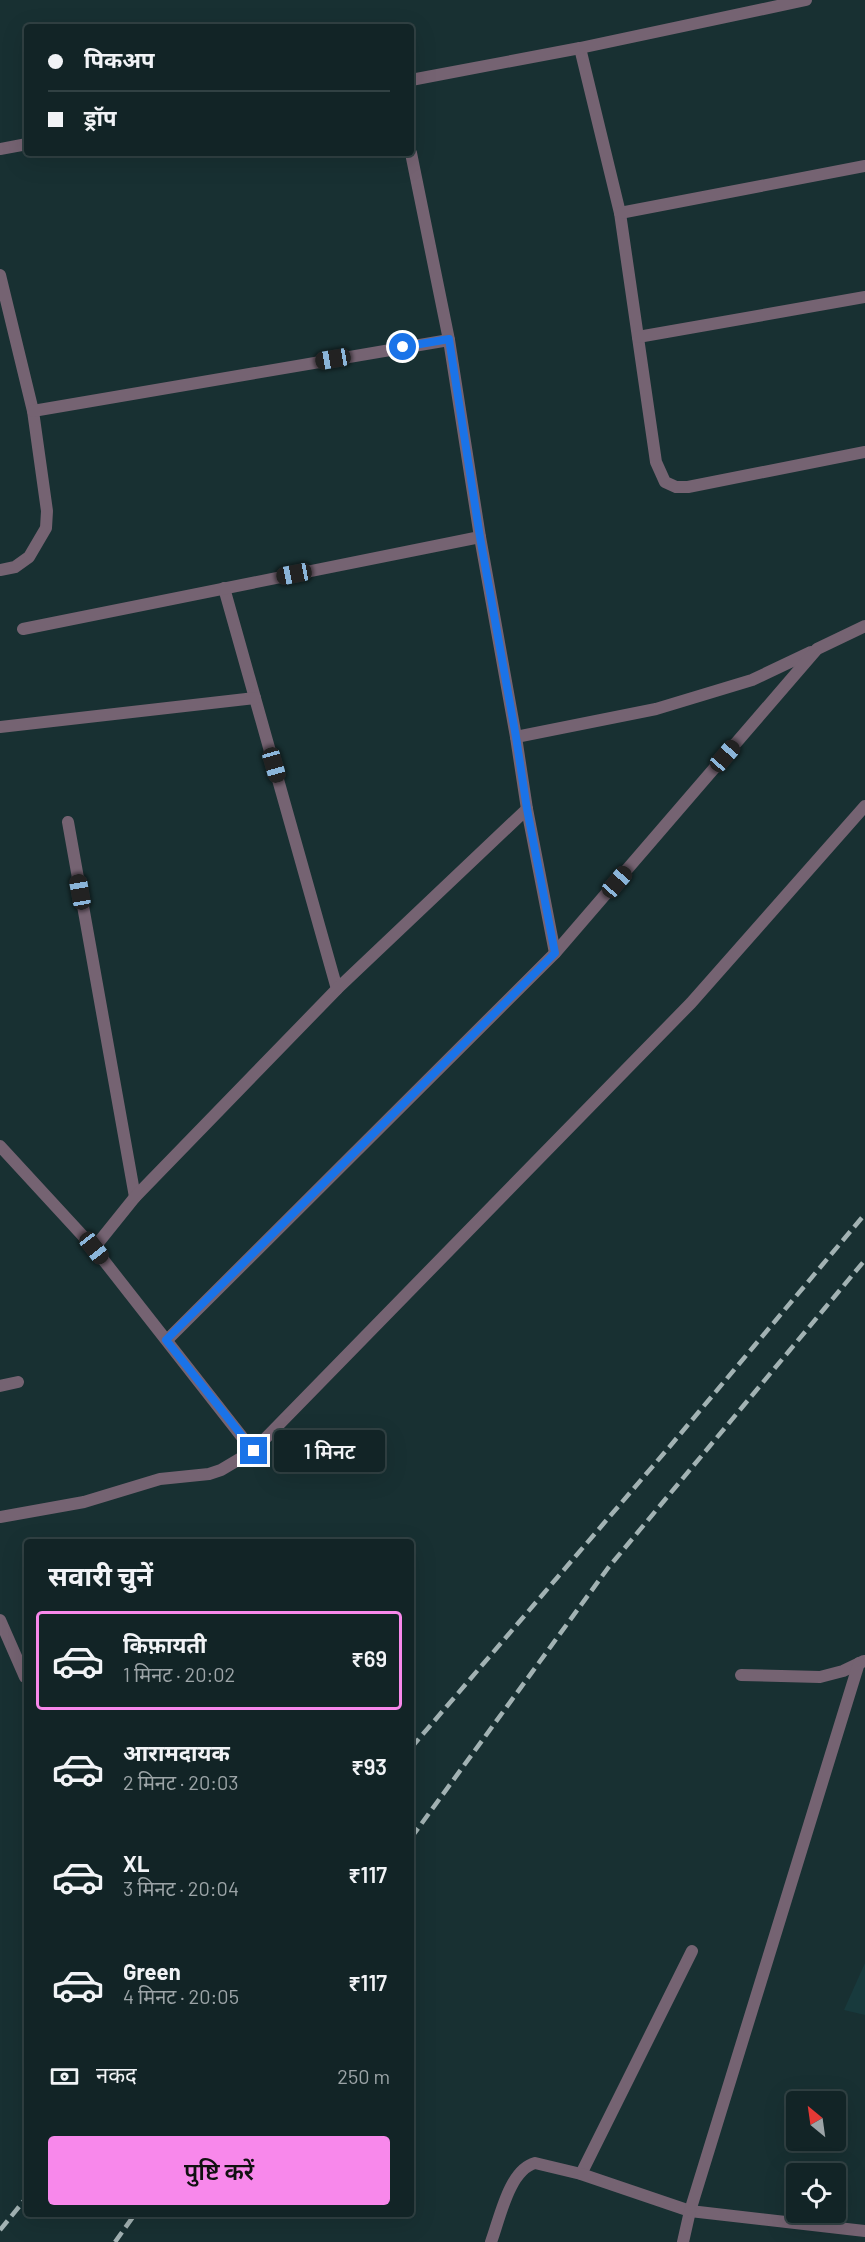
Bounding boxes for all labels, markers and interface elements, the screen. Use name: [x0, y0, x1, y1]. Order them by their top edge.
text: पिकअप: [84, 46, 155, 72]
text: ड्रॉप: [84, 104, 117, 130]
route start: [389, 333, 416, 360]
car: [314, 347, 352, 371]
car: [275, 562, 313, 586]
car: [706, 737, 744, 775]
car: [260, 745, 288, 785]
car: [598, 863, 636, 901]
car: [68, 873, 92, 911]
car: [76, 1228, 112, 1268]
callout: 1 मिनट: [275, 1430, 386, 1472]
route end: [240, 1437, 267, 1464]
text: 1 मिनट: [304, 1439, 355, 1463]
text: सवारी चुनें: [48, 1559, 153, 1591]
text: किफ़ायती: [123, 1631, 207, 1657]
icon: car: [51, 1634, 105, 1688]
text: ₹69: [351, 1645, 387, 1671]
text: 1 मिनट · 20:02: [123, 1662, 235, 1686]
text: आरामदायक: [123, 1739, 230, 1765]
icon: car: [51, 1742, 105, 1796]
text: ₹93: [351, 1753, 387, 1779]
text: 2 मिनट · 20:03: [123, 1770, 239, 1794]
icon: car: [51, 1850, 105, 1904]
text: XL: [123, 1850, 149, 1876]
text: ₹117: [348, 1861, 387, 1887]
text: 3 मिनट · 20:04: [123, 1876, 239, 1900]
icon: car: [51, 1958, 105, 2012]
text: Green: [123, 1958, 181, 1984]
text: ₹117: [348, 1969, 387, 1995]
text: 4 मिनट · 20:05: [123, 1984, 239, 2008]
icon: cash: [48, 2060, 81, 2093]
text: नकद: [96, 2061, 137, 2087]
text: 250 m: [337, 2064, 390, 2088]
north arrow: [786, 2091, 846, 2151]
map controls: [786, 2091, 846, 2223]
button: पुष्टि करें: [48, 2136, 390, 2205]
button: locate: [786, 2163, 846, 2223]

